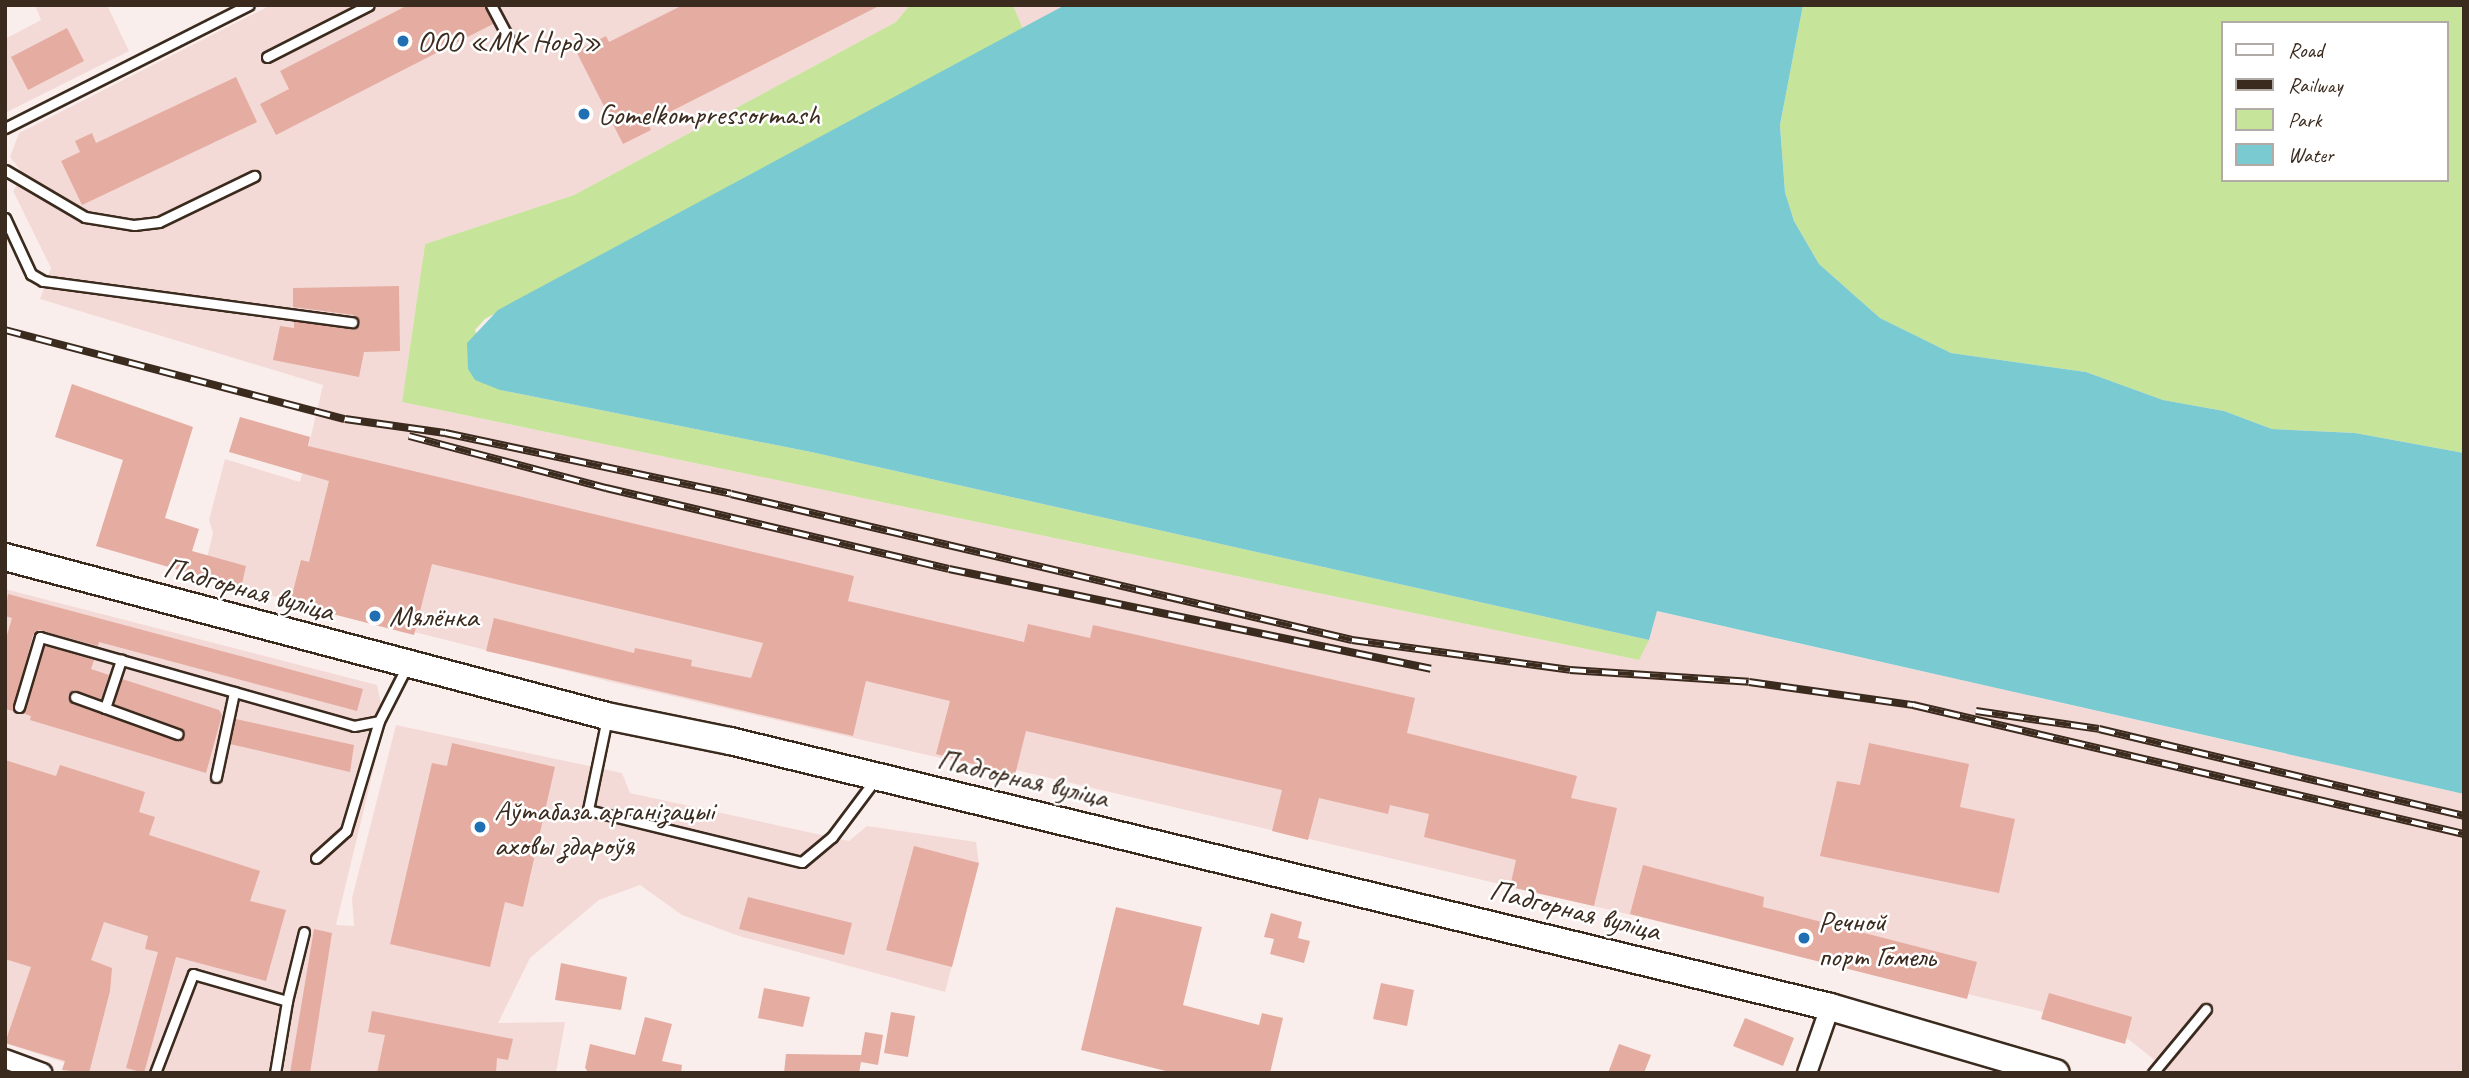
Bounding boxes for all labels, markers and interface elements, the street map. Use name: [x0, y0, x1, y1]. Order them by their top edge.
legend: [2220, 21, 2448, 182]
place label: ООО «МК Норд»: [417, 23, 602, 59]
marker: ООО «МК Норд»: [395, 33, 411, 49]
text: Road: [2288, 37, 2323, 63]
text: Railway: [2288, 72, 2342, 98]
place label: Gomelkompressormash: [598, 96, 820, 132]
marker: Gomelkompressormash: [576, 106, 592, 122]
text: Park: [2288, 107, 2321, 133]
text: Water: [2288, 142, 2334, 168]
street label: Падгорная вуліца: [160, 549, 338, 629]
place label: Мялёнка: [389, 598, 478, 634]
marker: Мялёнка: [367, 608, 383, 624]
street label: Падгорная вуліца: [934, 741, 1112, 815]
place label: Аўтабаза арганізацыі аховы здароўя: [494, 792, 714, 862]
marker: Аўтабаза арганізацыі аховы здароўя: [472, 819, 488, 835]
street label: Падгорная вуліца: [1486, 871, 1664, 949]
place label: Речной порт Гомель: [1818, 903, 1936, 974]
marker: Речной порт Гомель: [1796, 930, 1812, 946]

